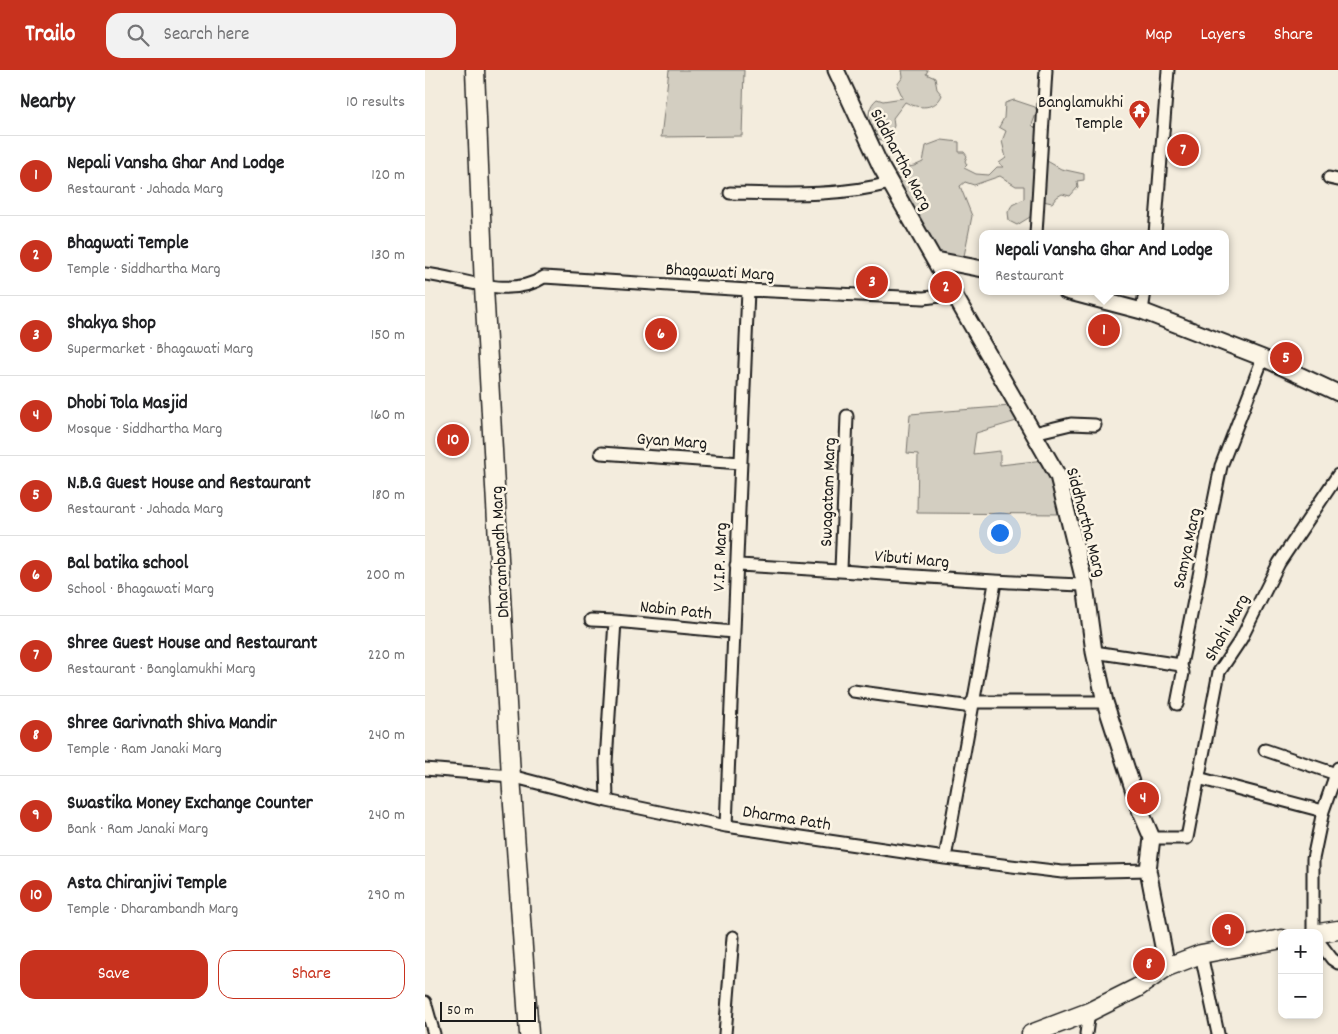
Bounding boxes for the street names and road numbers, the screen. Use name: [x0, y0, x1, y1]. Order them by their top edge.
street label: Siddhartha Marg: [862, 105, 937, 216]
street label: Bhagawati Marg: [665, 258, 775, 289]
street label: Gyan Marg: [636, 428, 708, 457]
street label: Swagatam Marg: [815, 437, 844, 547]
street label: Siddhartha Marg: [1058, 465, 1111, 580]
street label: Dharambandh Marg: [486, 485, 517, 619]
street label: Samya Marg: [1168, 506, 1209, 591]
street label: V.I.P. Marg: [708, 522, 735, 592]
street label: Vibuti Marg: [873, 545, 950, 576]
street label: Shahi Marg: [1199, 590, 1257, 667]
street label: Nabin Path: [638, 595, 713, 628]
street label: Dharma Path: [741, 800, 833, 839]

